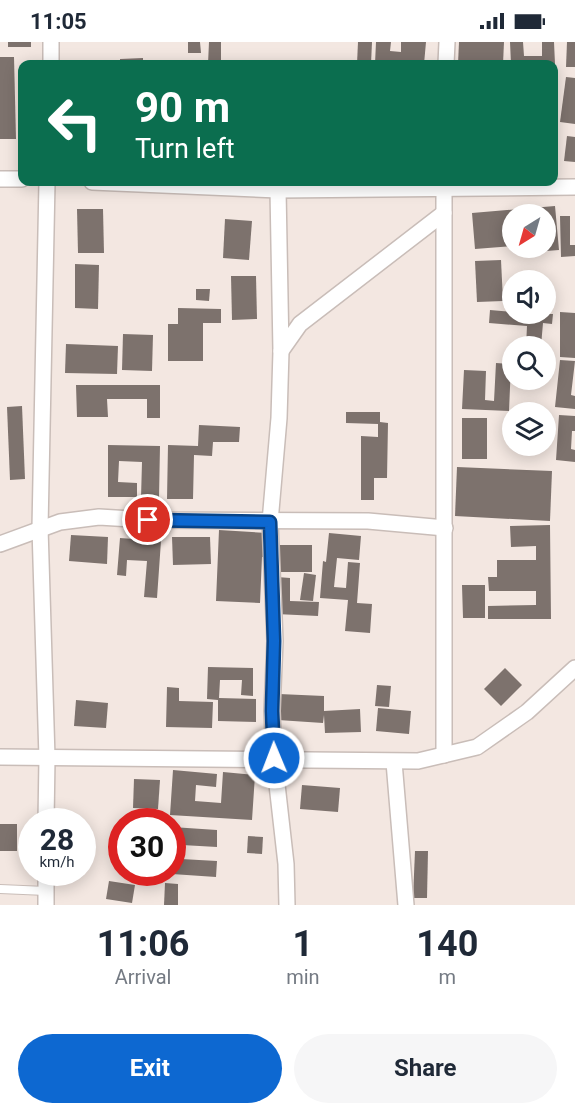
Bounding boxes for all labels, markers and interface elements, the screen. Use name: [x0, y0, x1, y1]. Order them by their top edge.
text: 11:05: [30, 9, 87, 34]
text: 90 m: [135, 83, 230, 132]
icon: left: [36, 84, 114, 162]
text: Turn left: [135, 133, 235, 165]
north arrow: [502, 204, 556, 258]
map controls: [502, 204, 556, 456]
button: sound: [502, 270, 556, 324]
button: search: [502, 336, 556, 390]
button: layers: [502, 402, 556, 456]
pin: [122, 494, 173, 545]
icon: arrive: [131, 503, 164, 536]
position arrow: [242, 726, 306, 790]
speed limit sign: 30: [108, 808, 186, 886]
text: 28: [40, 822, 74, 857]
text: km/h: [39, 853, 75, 871]
text: 11:06: [97, 923, 189, 965]
text: 1: [293, 923, 313, 965]
text: 140: [416, 923, 478, 965]
text: Arrival: [115, 965, 171, 989]
text: min: [286, 965, 320, 989]
text: m: [439, 965, 456, 989]
button: Exit: [18, 1034, 282, 1103]
button: Share: [294, 1034, 557, 1103]

